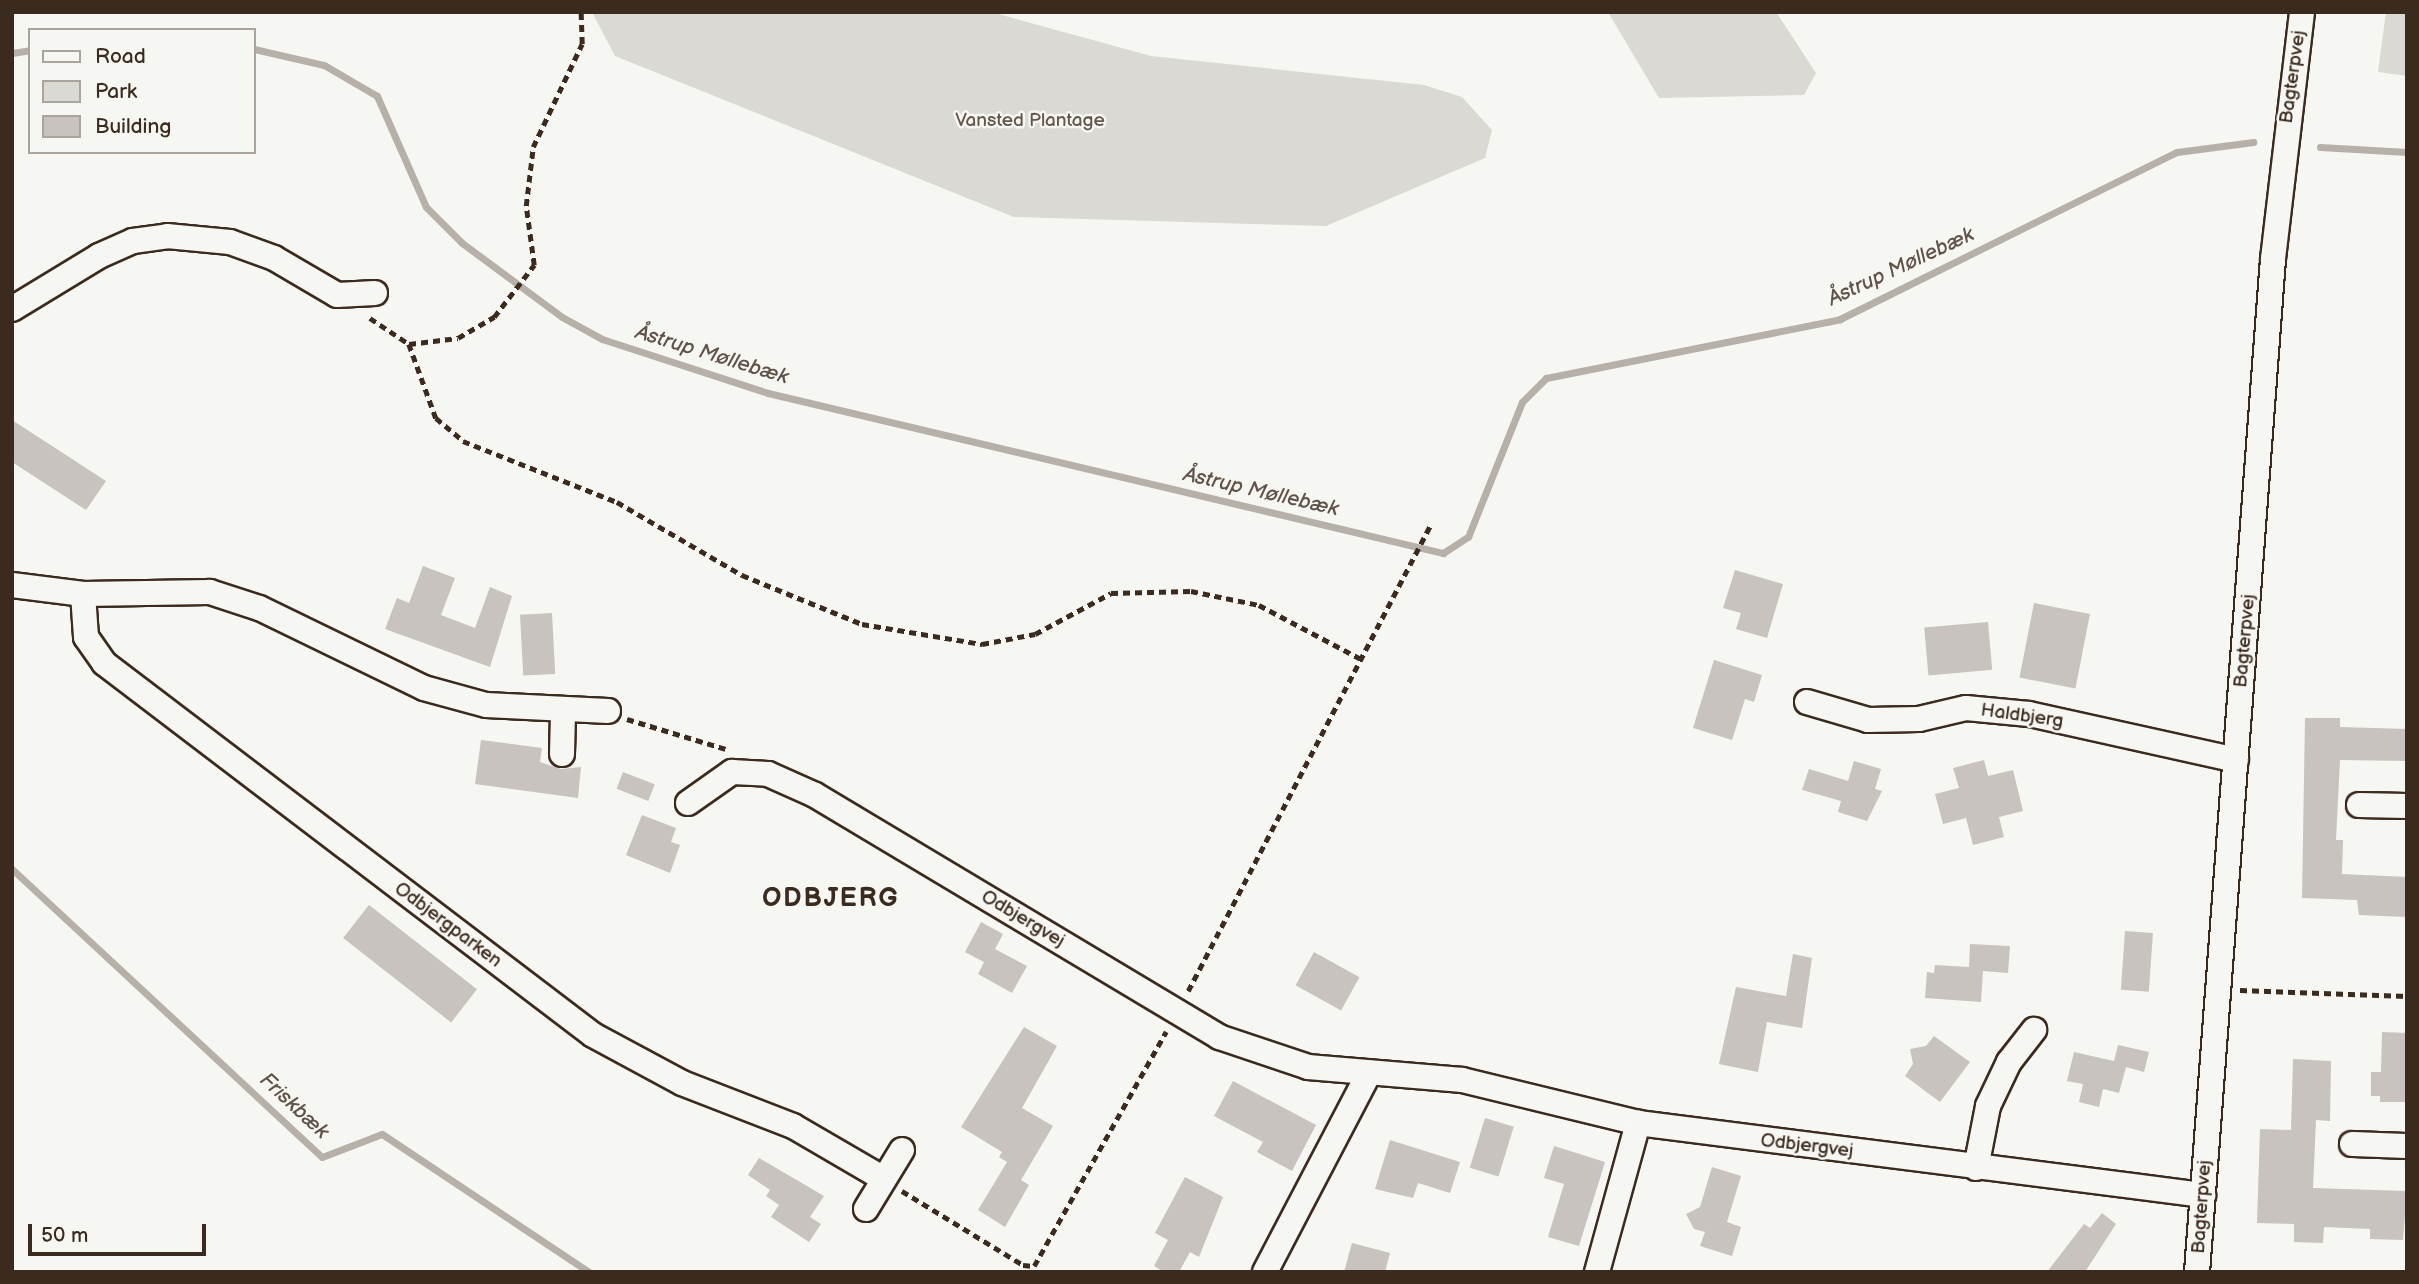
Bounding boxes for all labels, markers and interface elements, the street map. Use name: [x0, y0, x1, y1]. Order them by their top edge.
legend: [28, 28, 256, 154]
street label: Bagterpvej: [2275, 29, 2311, 125]
text: Road: [95, 44, 146, 69]
text: Park: [95, 79, 137, 104]
park label: Vansted Plantage: [955, 110, 1105, 132]
text: Building: [95, 114, 171, 139]
water label: Åstrup Møllebæk: [1824, 222, 1978, 312]
water label: Åstrup Møllebæk: [633, 320, 791, 390]
water label: Åstrup Møllebæk: [1181, 462, 1341, 522]
street label: Bagterpvej: [2230, 593, 2260, 689]
street label: Haldbjerg: [1979, 699, 2065, 733]
street label: Odbjergparken: [390, 877, 506, 973]
district label: ODBJERG: [763, 883, 899, 915]
street label: Odbjergvej: [977, 885, 1069, 953]
water label: Friskbæk: [254, 1068, 334, 1144]
street label: Odbjergvej: [1759, 1129, 1855, 1163]
street label: Bagterpvej: [2187, 1159, 2217, 1255]
scale bar: [32, 1210, 210, 1254]
text: 50 m: [41, 1223, 88, 1248]

